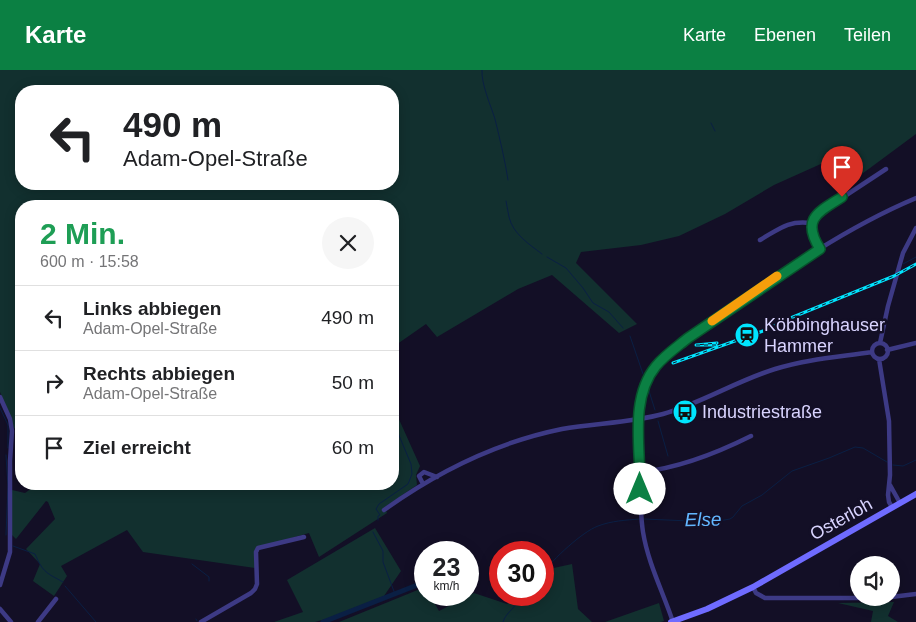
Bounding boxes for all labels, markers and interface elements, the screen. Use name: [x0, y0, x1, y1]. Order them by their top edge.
text: Karte: [25, 21, 86, 48]
text: Karte: [683, 25, 726, 45]
text: Ebenen: [754, 25, 816, 45]
text: Teilen: [844, 25, 891, 45]
icon: left: [40, 105, 105, 170]
text: 490 m: [123, 105, 222, 144]
text: Adam-Opel-Straße: [123, 146, 308, 171]
pin: [821, 146, 863, 197]
icon: arrive: [828, 153, 856, 181]
text: 2 Min.: [40, 217, 125, 250]
button: close: [322, 217, 374, 269]
text: 600 m · 15:58: [40, 253, 139, 270]
text: Links abbiegen: [83, 298, 221, 319]
icon: left: [40, 304, 68, 332]
text: 490 m: [321, 307, 374, 328]
place label: Köbbinghauser Hammer: [764, 315, 885, 356]
text: Adam-Opel-Straße: [83, 320, 217, 337]
station icon: Köbbinghauser Hammer: [734, 322, 760, 348]
text: Rechts abbiegen: [83, 363, 235, 384]
icon: right: [40, 369, 68, 397]
text: 50 m: [332, 372, 374, 393]
text: Adam-Opel-Straße: [83, 385, 217, 402]
bus stop icon: Industriestraße: [672, 399, 698, 425]
place label: Industriestraße: [702, 402, 822, 422]
icon: arrive: [40, 434, 68, 462]
text: Ziel erreicht: [83, 437, 191, 458]
text: 60 m: [332, 437, 374, 458]
position arrow: [613, 462, 665, 514]
street label: Osterloh: [806, 494, 876, 544]
water label: Else: [684, 509, 722, 530]
speed limit sign: 30: [489, 541, 554, 606]
text: 23: [433, 553, 460, 581]
map controls: [850, 556, 900, 606]
button: sound: [850, 556, 900, 606]
text: km/h: [433, 579, 460, 593]

